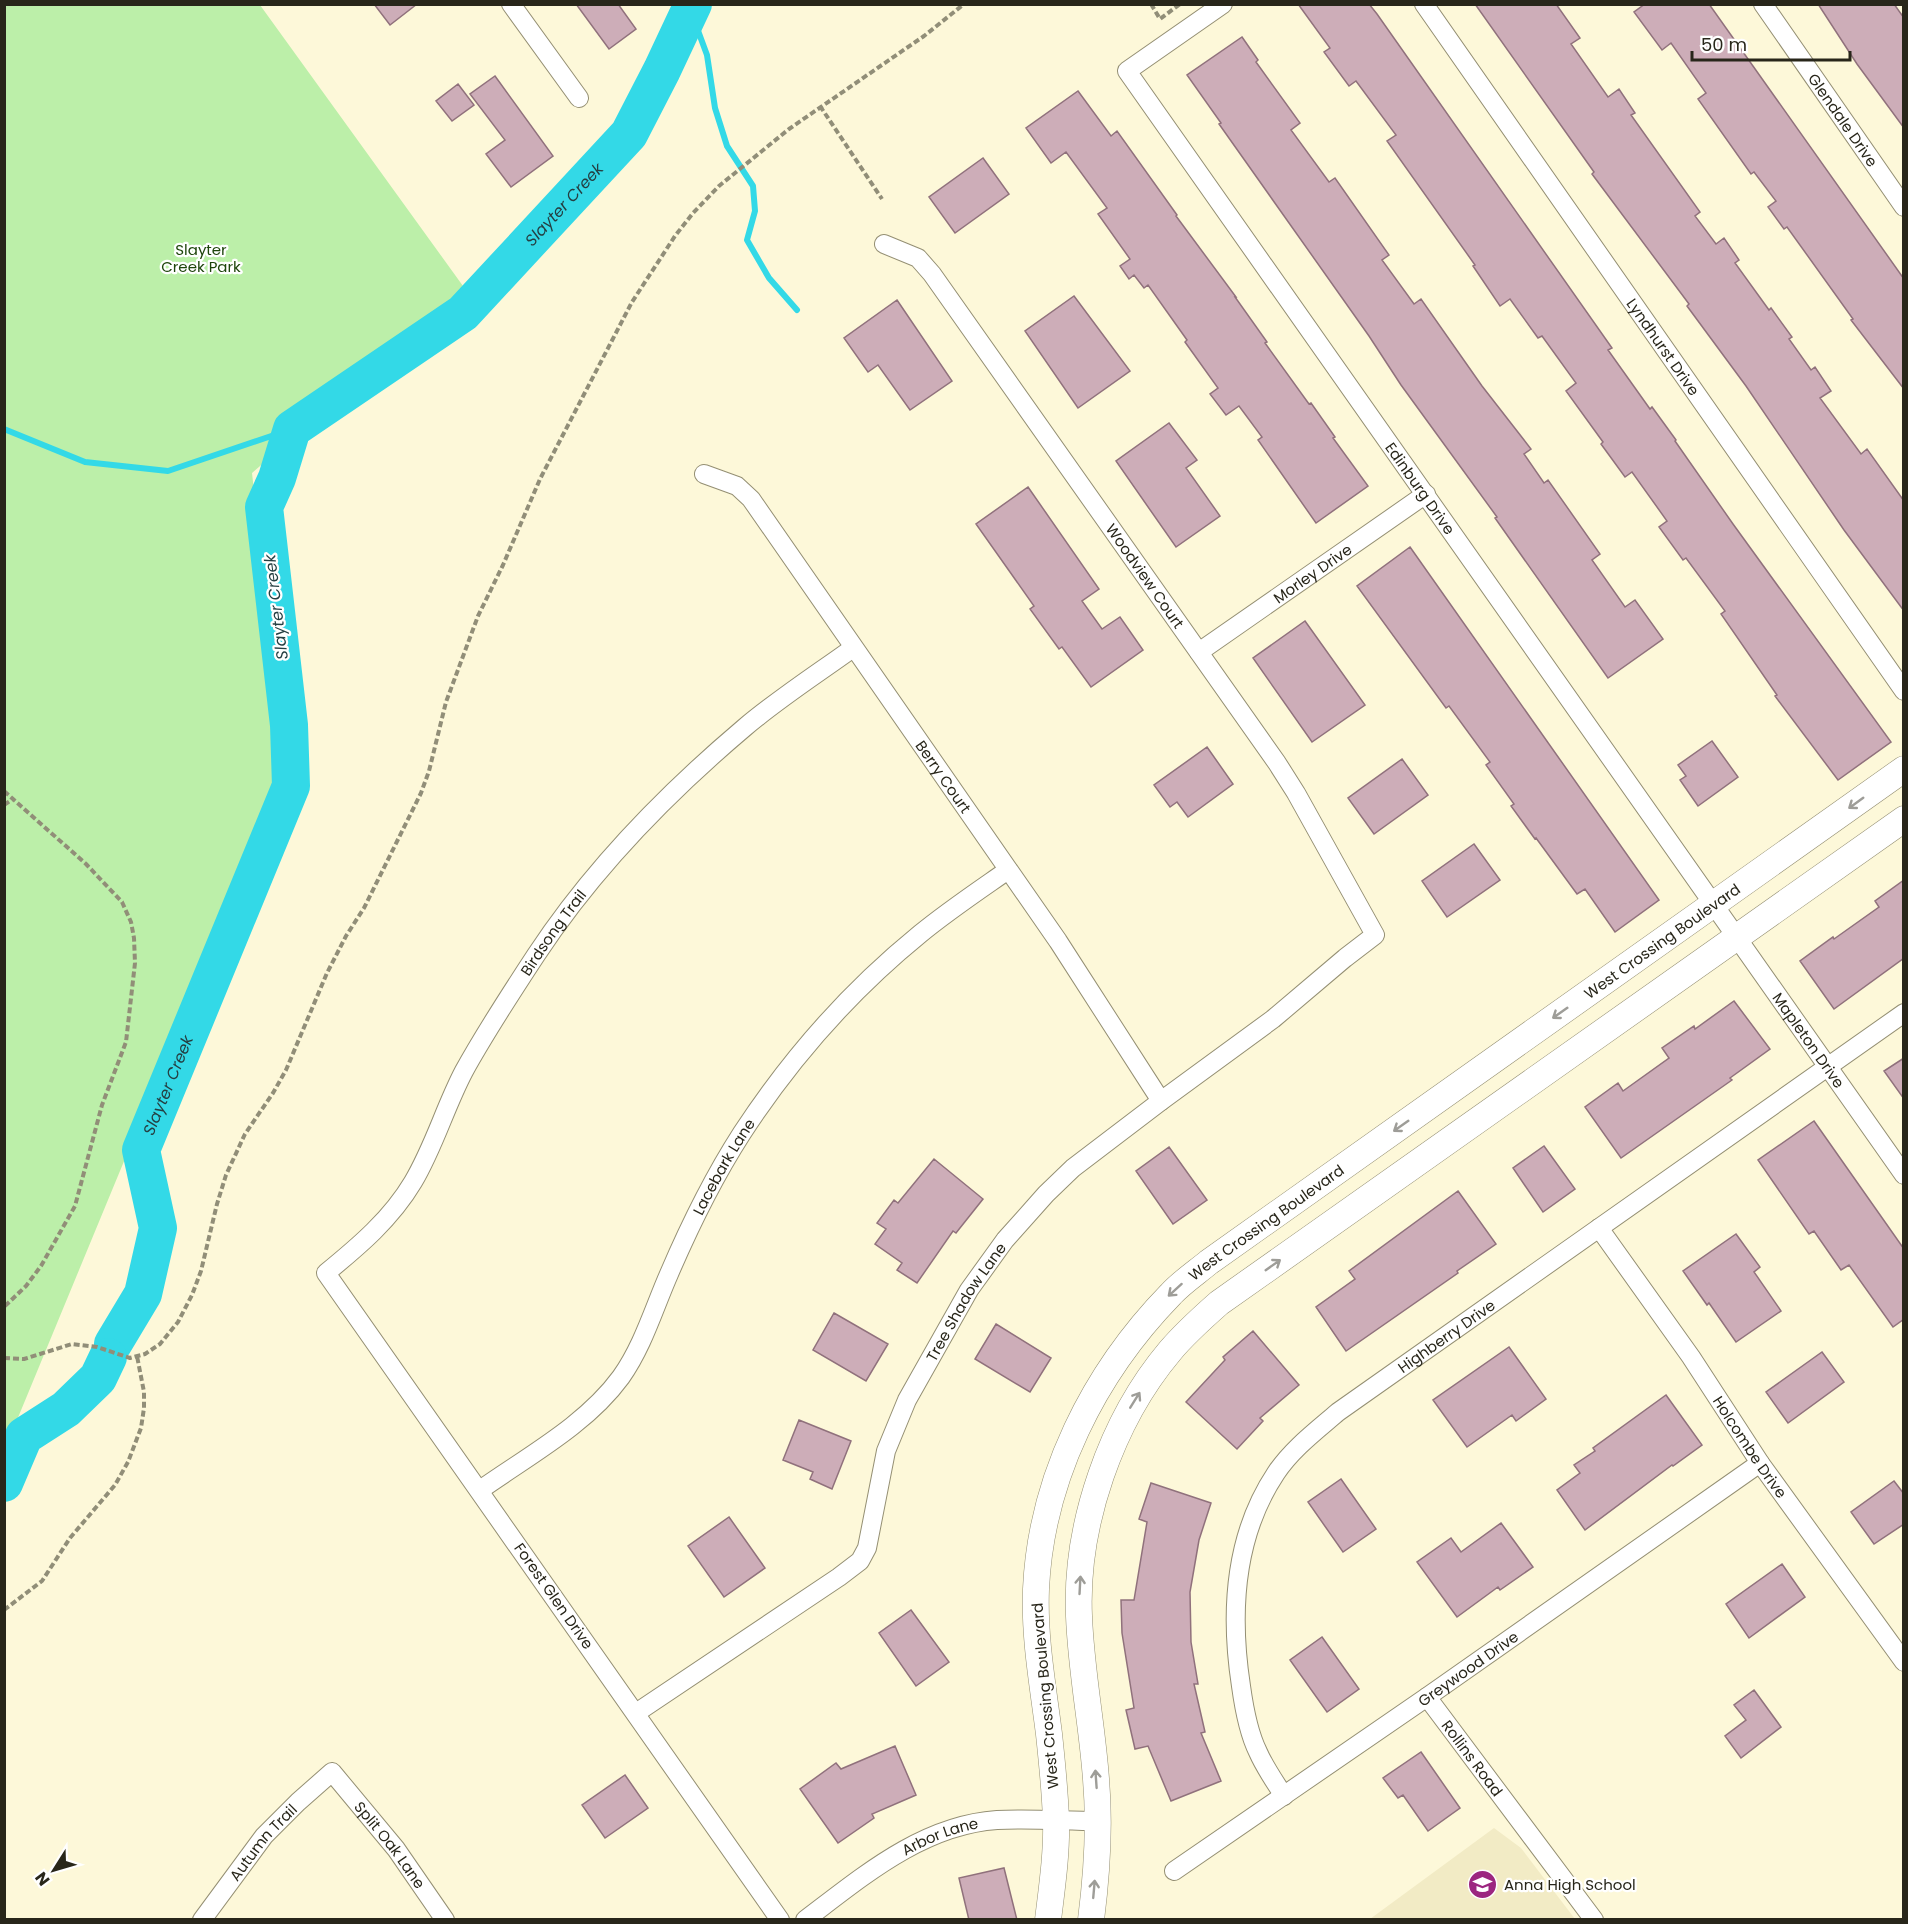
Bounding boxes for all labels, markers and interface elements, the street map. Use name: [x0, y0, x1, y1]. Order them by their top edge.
scale bar: [1692, 24, 1850, 62]
text: 50 m: [1701, 32, 1747, 57]
street label: Glendale Drive: [1804, 69, 1883, 171]
water label: Slayter Creek: [519, 157, 609, 251]
park label: Slayter Creek Park: [161, 239, 241, 277]
street label: Lyndhurst Drive: [1622, 294, 1705, 400]
street label: Edinburg Drive: [1381, 438, 1460, 538]
street label: Woodview Court: [1101, 519, 1189, 633]
street label: Morley Drive: [1269, 538, 1356, 608]
water label: Slayter Creek: [258, 552, 294, 661]
street label: Berry Court: [911, 736, 976, 817]
one-way arrow: [1848, 797, 1864, 809]
street label: West Crossing Boulevard: [1580, 878, 1744, 1003]
street label: Birdsong Trail: [515, 885, 591, 979]
street label: Mapleton Drive: [1768, 988, 1850, 1092]
one-way arrow: [1553, 1007, 1569, 1019]
water label: Slayter Creek: [137, 1031, 199, 1139]
street label: Lacebark Lane: [687, 1114, 759, 1218]
one-way arrow: [1393, 1120, 1410, 1132]
street label: West Crossing Boulevard: [1184, 1159, 1348, 1285]
street label: Tree Shadow Lane: [921, 1238, 1011, 1365]
one-way arrow: [1264, 1259, 1280, 1271]
one-way arrow: [1168, 1283, 1183, 1297]
street label: Highberry Drive: [1393, 1294, 1499, 1377]
one-way arrow: [1129, 1392, 1142, 1409]
street label: Holcombe Drive: [1708, 1392, 1792, 1502]
street label: Forest Glen Drive: [509, 1539, 599, 1653]
one-way arrow: [1074, 1576, 1085, 1596]
street label: West Crossing Boulevard: [1026, 1602, 1064, 1790]
street label: Greywood Drive: [1413, 1626, 1522, 1711]
street label: Rollins Road: [1437, 1715, 1508, 1800]
one-way arrow: [1090, 1770, 1101, 1790]
street label: Split Oak Lane: [350, 1797, 431, 1892]
street label: Autumn Trail: [224, 1799, 301, 1885]
street label: Arbor Lane: [898, 1812, 980, 1860]
north arrow: [24, 1840, 84, 1900]
text: N: [30, 1867, 55, 1890]
school or university icon: Anna High School: [1467, 1868, 1499, 1900]
place label: Anna High School: [1504, 1874, 1636, 1895]
one-way arrow: [1089, 1880, 1100, 1900]

